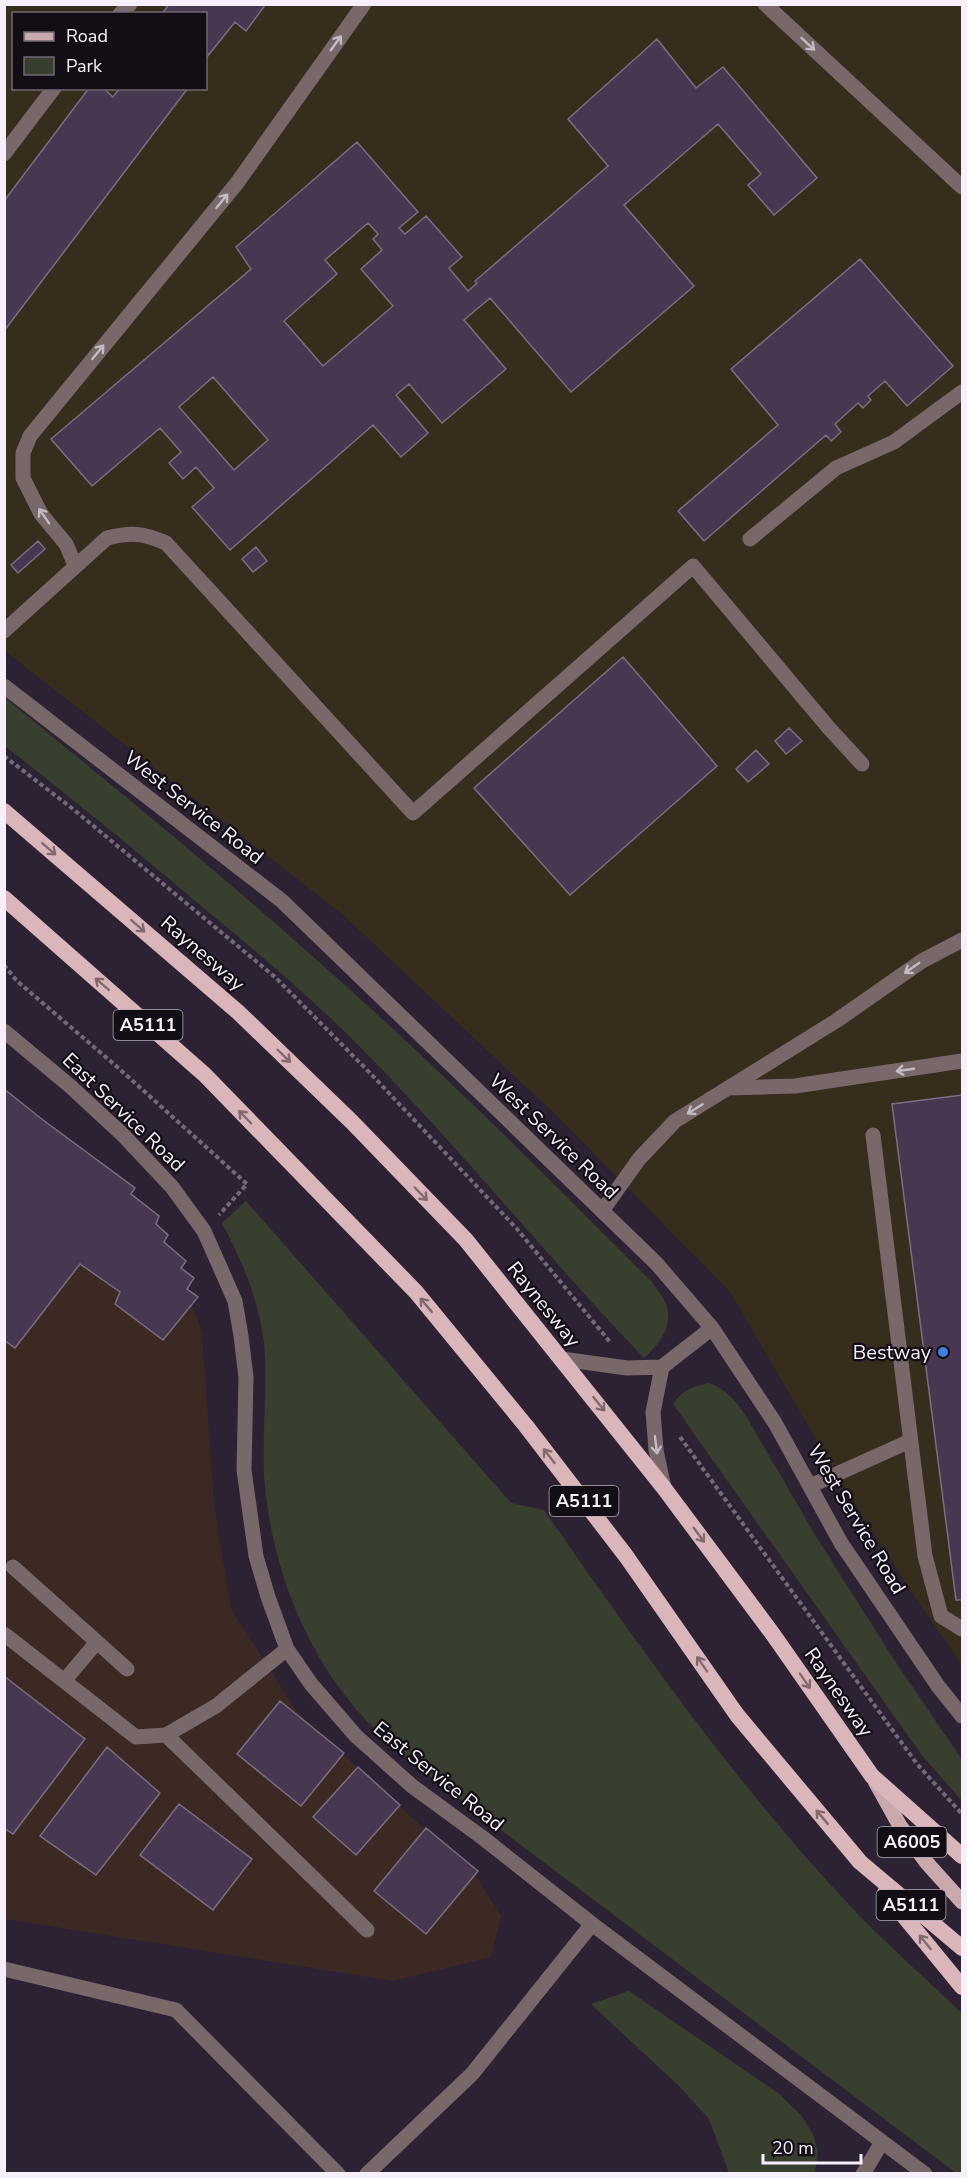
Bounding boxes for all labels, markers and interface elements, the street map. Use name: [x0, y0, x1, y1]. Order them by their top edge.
legend: [12, 12, 207, 90]
text: Road: [66, 24, 108, 48]
one-way arrow: [330, 36, 342, 52]
one-way arrow: [800, 37, 815, 51]
text: Park: [66, 54, 103, 78]
one-way arrow: [215, 194, 228, 210]
one-way arrow: [92, 345, 105, 361]
one-way arrow: [38, 509, 50, 525]
street label: West Service Road: [118, 744, 269, 870]
one-way arrow: [41, 842, 56, 856]
street label: Raynesway: [155, 909, 251, 998]
one-way arrow: [130, 919, 146, 932]
one-way arrow: [904, 962, 920, 974]
one-way arrow: [95, 977, 110, 991]
road number: A5111: [114, 1010, 182, 1040]
street label: East Service Road: [56, 1047, 191, 1178]
one-way arrow: [276, 1048, 291, 1063]
one-way arrow: [895, 1065, 915, 1076]
street label: West Service Road: [483, 1068, 624, 1205]
one-way arrow: [687, 1103, 704, 1115]
one-way arrow: [238, 1109, 252, 1124]
one-way arrow: [414, 1186, 428, 1201]
street label: Raynesway: [501, 1256, 587, 1353]
one-way arrow: [419, 1298, 433, 1313]
place label: Bestway: [853, 1339, 932, 1366]
marker: Bestway: [936, 1345, 950, 1359]
one-way arrow: [592, 1396, 606, 1411]
one-way arrow: [651, 1435, 662, 1455]
street label: West Service Road: [801, 1439, 912, 1599]
one-way arrow: [543, 1448, 556, 1464]
road number: A5111: [550, 1486, 618, 1516]
one-way arrow: [693, 1526, 705, 1542]
street label: Raynesway: [798, 1642, 880, 1743]
one-way arrow: [696, 1656, 708, 1673]
one-way arrow: [799, 1672, 811, 1688]
street label: East Service Road: [368, 1715, 510, 1837]
one-way arrow: [816, 1809, 829, 1825]
road number: A6005: [878, 1827, 946, 1857]
road number: A5111: [876, 1890, 946, 1920]
one-way arrow: [918, 1934, 931, 1950]
scale bar: [763, 2127, 860, 2165]
text: 20 m: [772, 2136, 814, 2160]

